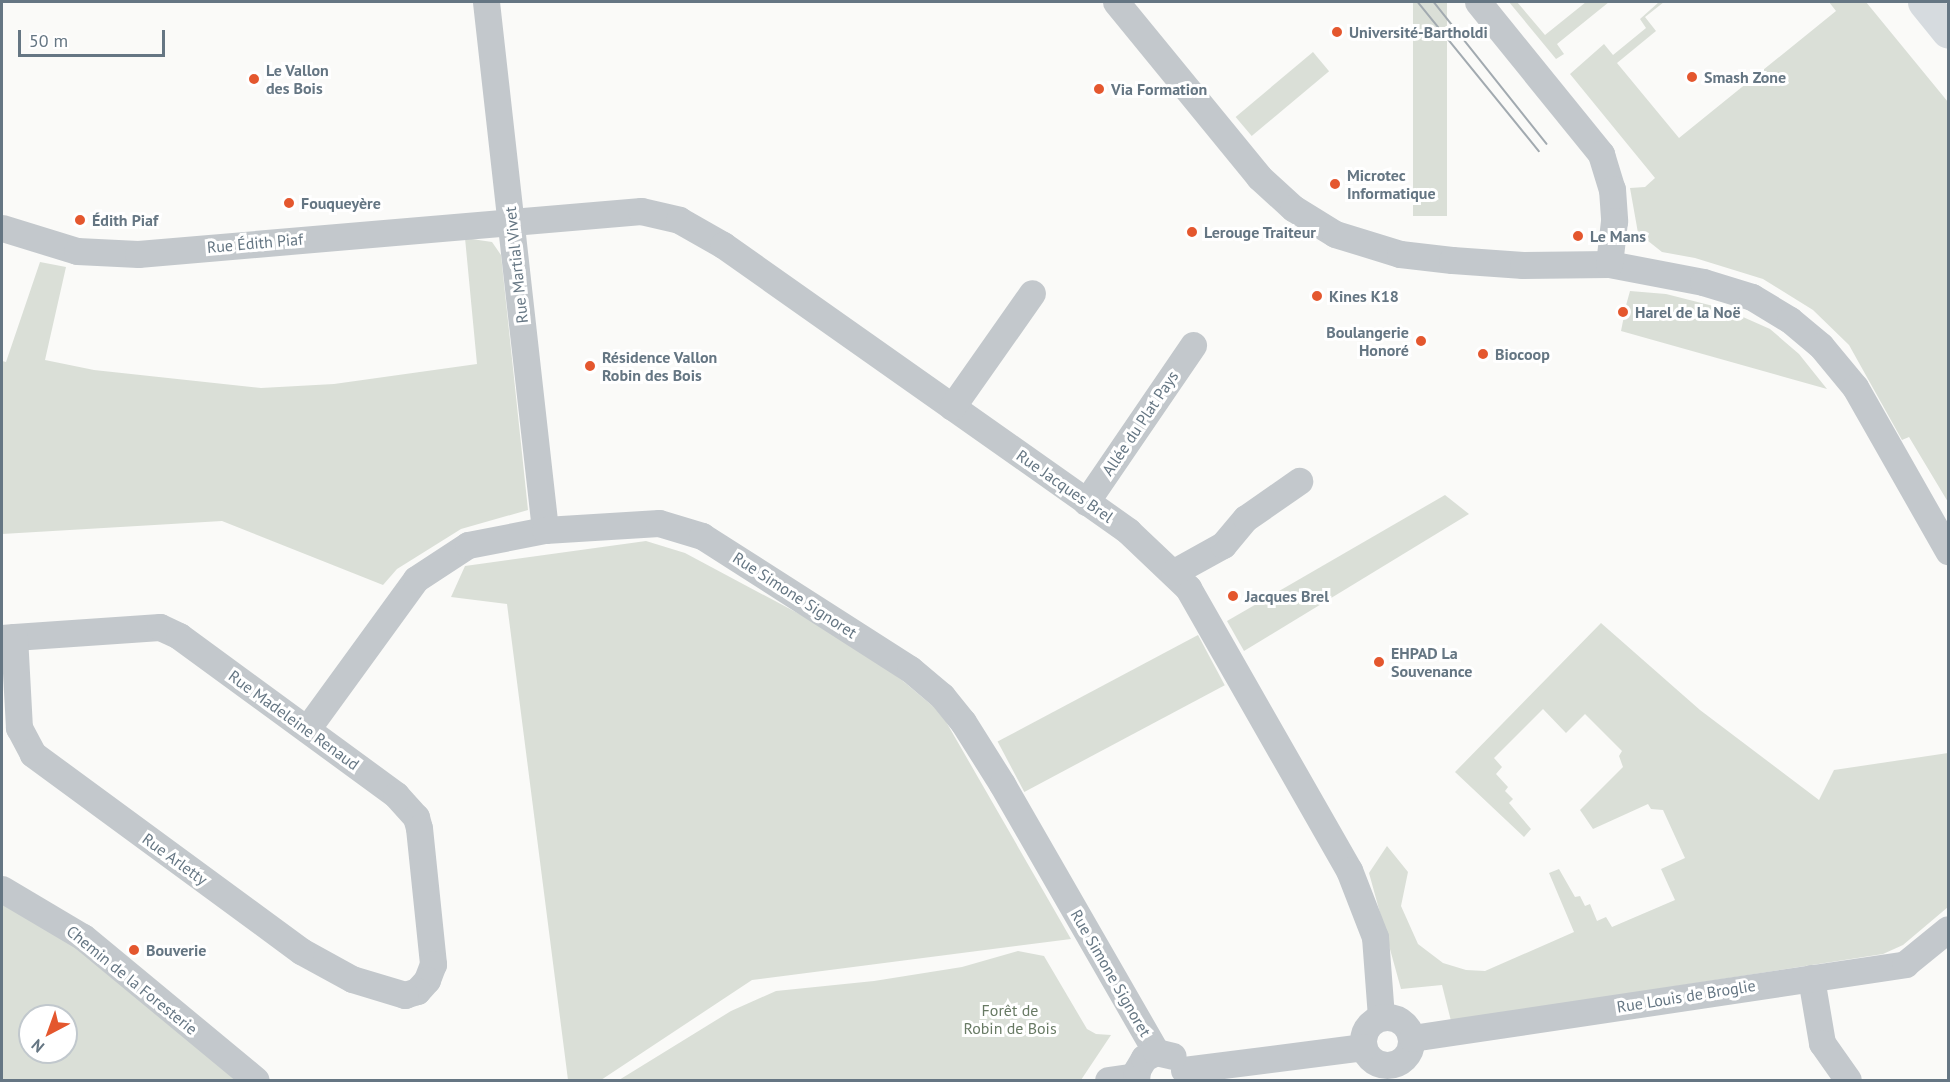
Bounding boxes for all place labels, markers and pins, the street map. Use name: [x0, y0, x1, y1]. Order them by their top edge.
place label: Université-Bartholdi: [1349, 22, 1488, 42]
marker: Université-Bartholdi: [1330, 25, 1344, 39]
place label: Le Vallon des Bois: [266, 60, 329, 98]
place label: Smash Zone: [1704, 67, 1786, 87]
marker: Smash Zone: [1685, 70, 1699, 84]
marker: Le Vallon des Bois: [247, 72, 261, 86]
place label: Via Formation: [1111, 79, 1207, 99]
marker: Via Formation: [1092, 82, 1106, 96]
place label: Microtec Informatique: [1347, 165, 1436, 203]
marker: Microtec Informatique: [1328, 177, 1342, 191]
place label: Fouqueyère: [301, 193, 381, 213]
marker: Fouqueyère: [282, 196, 296, 210]
place label: Édith Piaf: [92, 210, 158, 230]
marker: Édith Piaf: [73, 213, 87, 227]
place label: Lerouge Traiteur: [1204, 222, 1316, 242]
marker: Lerouge Traiteur: [1185, 225, 1199, 239]
place label: Le Mans: [1590, 226, 1646, 246]
marker: Le Mans: [1571, 229, 1585, 243]
place label: Kines K18: [1329, 286, 1399, 306]
marker: Kines K18: [1310, 289, 1324, 303]
place label: Harel de la Noë: [1635, 302, 1741, 322]
marker: Harel de la Noë: [1616, 305, 1630, 319]
place label: Boulangerie Honoré: [1326, 322, 1409, 360]
marker: Boulangerie Honoré: [1414, 334, 1428, 348]
place label: Biocoop: [1495, 344, 1550, 364]
place label: Résidence Vallon Robin des Bois: [602, 347, 718, 385]
marker: Biocoop: [1476, 347, 1490, 361]
marker: Résidence Vallon Robin des Bois: [583, 359, 597, 373]
place label: Jacques Brel: [1245, 586, 1329, 606]
marker: Jacques Brel: [1226, 589, 1240, 603]
place label: EHPAD La Souvenance: [1391, 643, 1472, 681]
marker: EHPAD La Souvenance: [1372, 655, 1386, 669]
place label: Bouverie: [146, 940, 206, 960]
marker: Bouverie: [127, 943, 141, 957]

